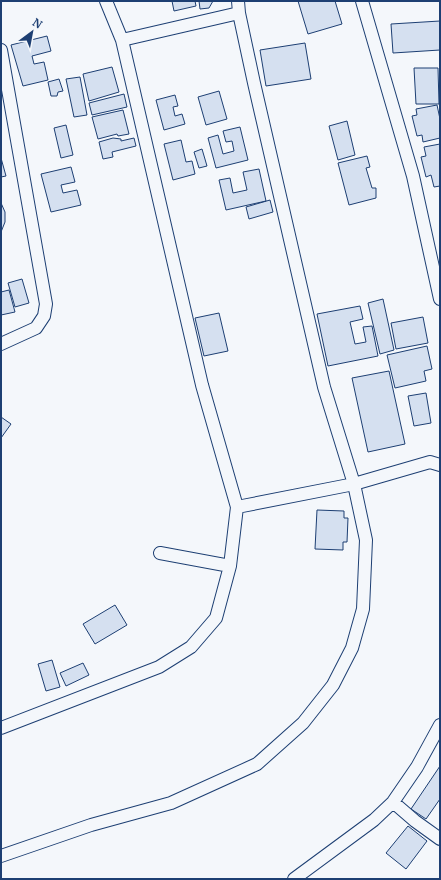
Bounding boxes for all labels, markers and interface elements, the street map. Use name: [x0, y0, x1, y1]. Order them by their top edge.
north arrow: [12, 12, 52, 52]
text: N: [30, 15, 45, 32]

